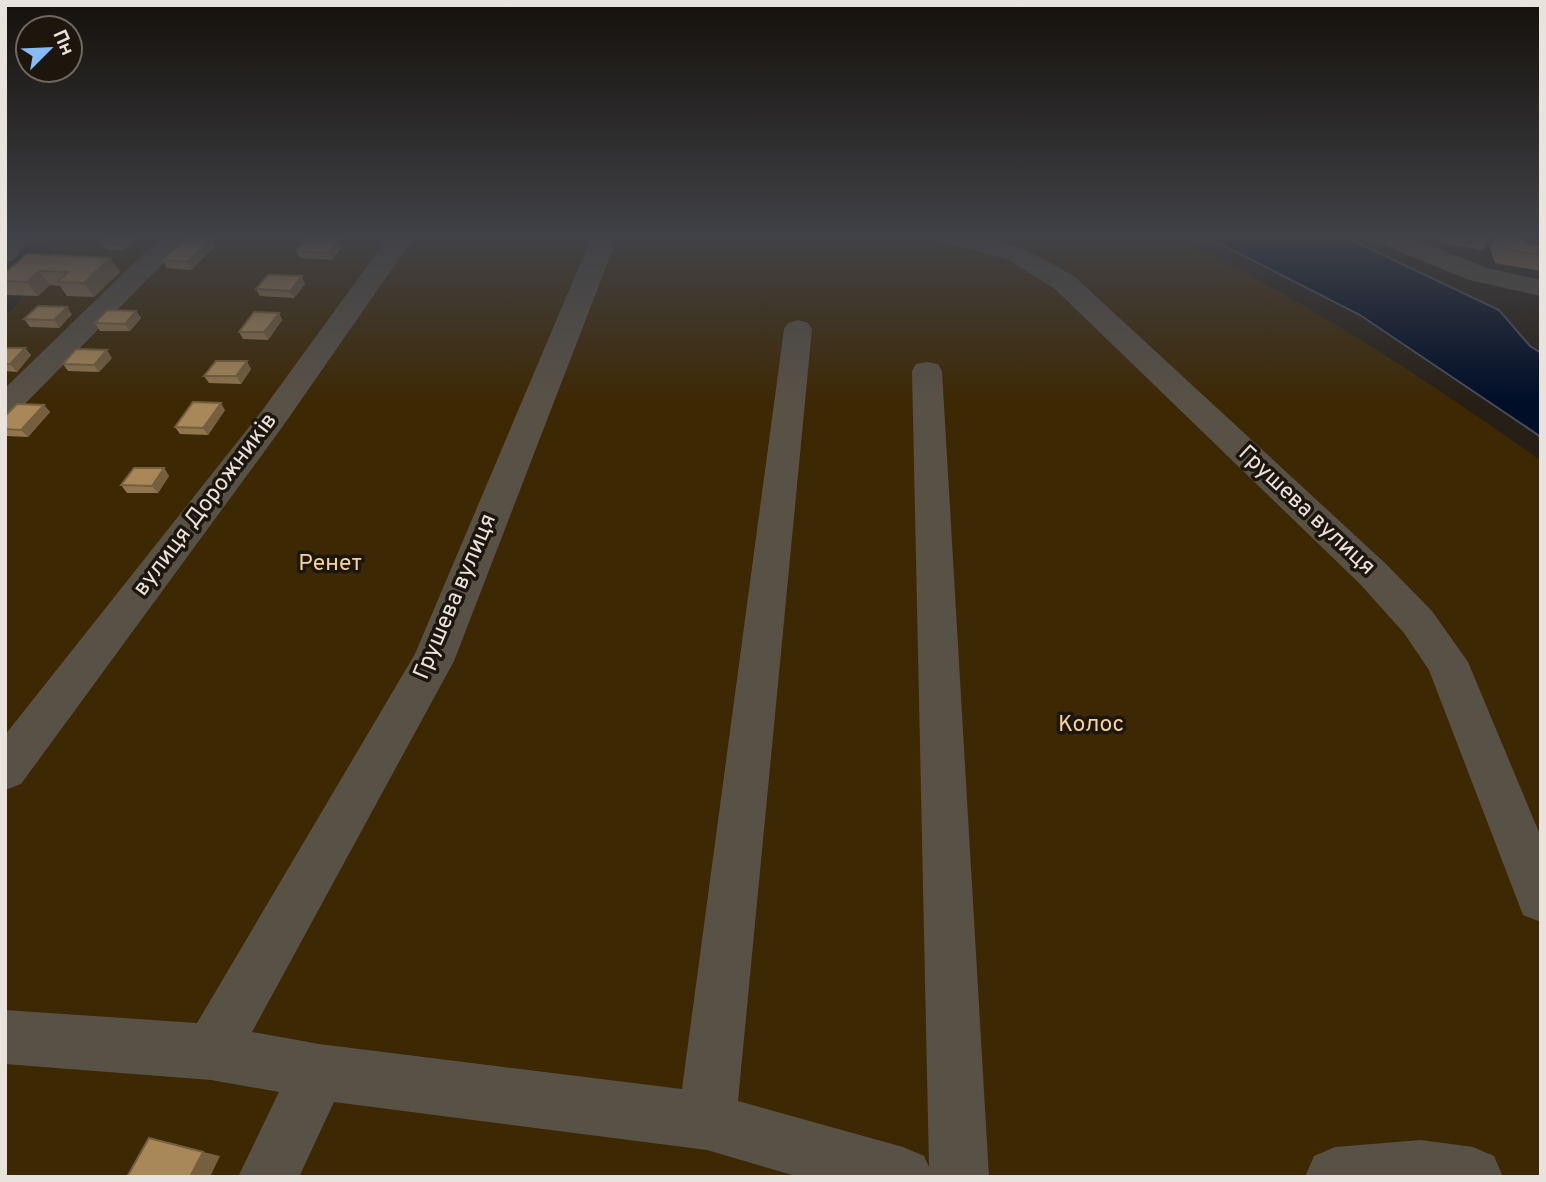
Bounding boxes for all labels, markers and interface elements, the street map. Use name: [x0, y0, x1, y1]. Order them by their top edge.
north arrow: [14, 14, 84, 84]
text: Пн: [47, 26, 79, 59]
street label: вулиця Дорожників: [128, 408, 284, 602]
street label: Грушева вулиця: [1231, 440, 1381, 582]
street label: Грушева вулиця: [408, 510, 504, 684]
park label: Ренет: [298, 550, 362, 579]
park label: Колос: [1058, 711, 1124, 740]

